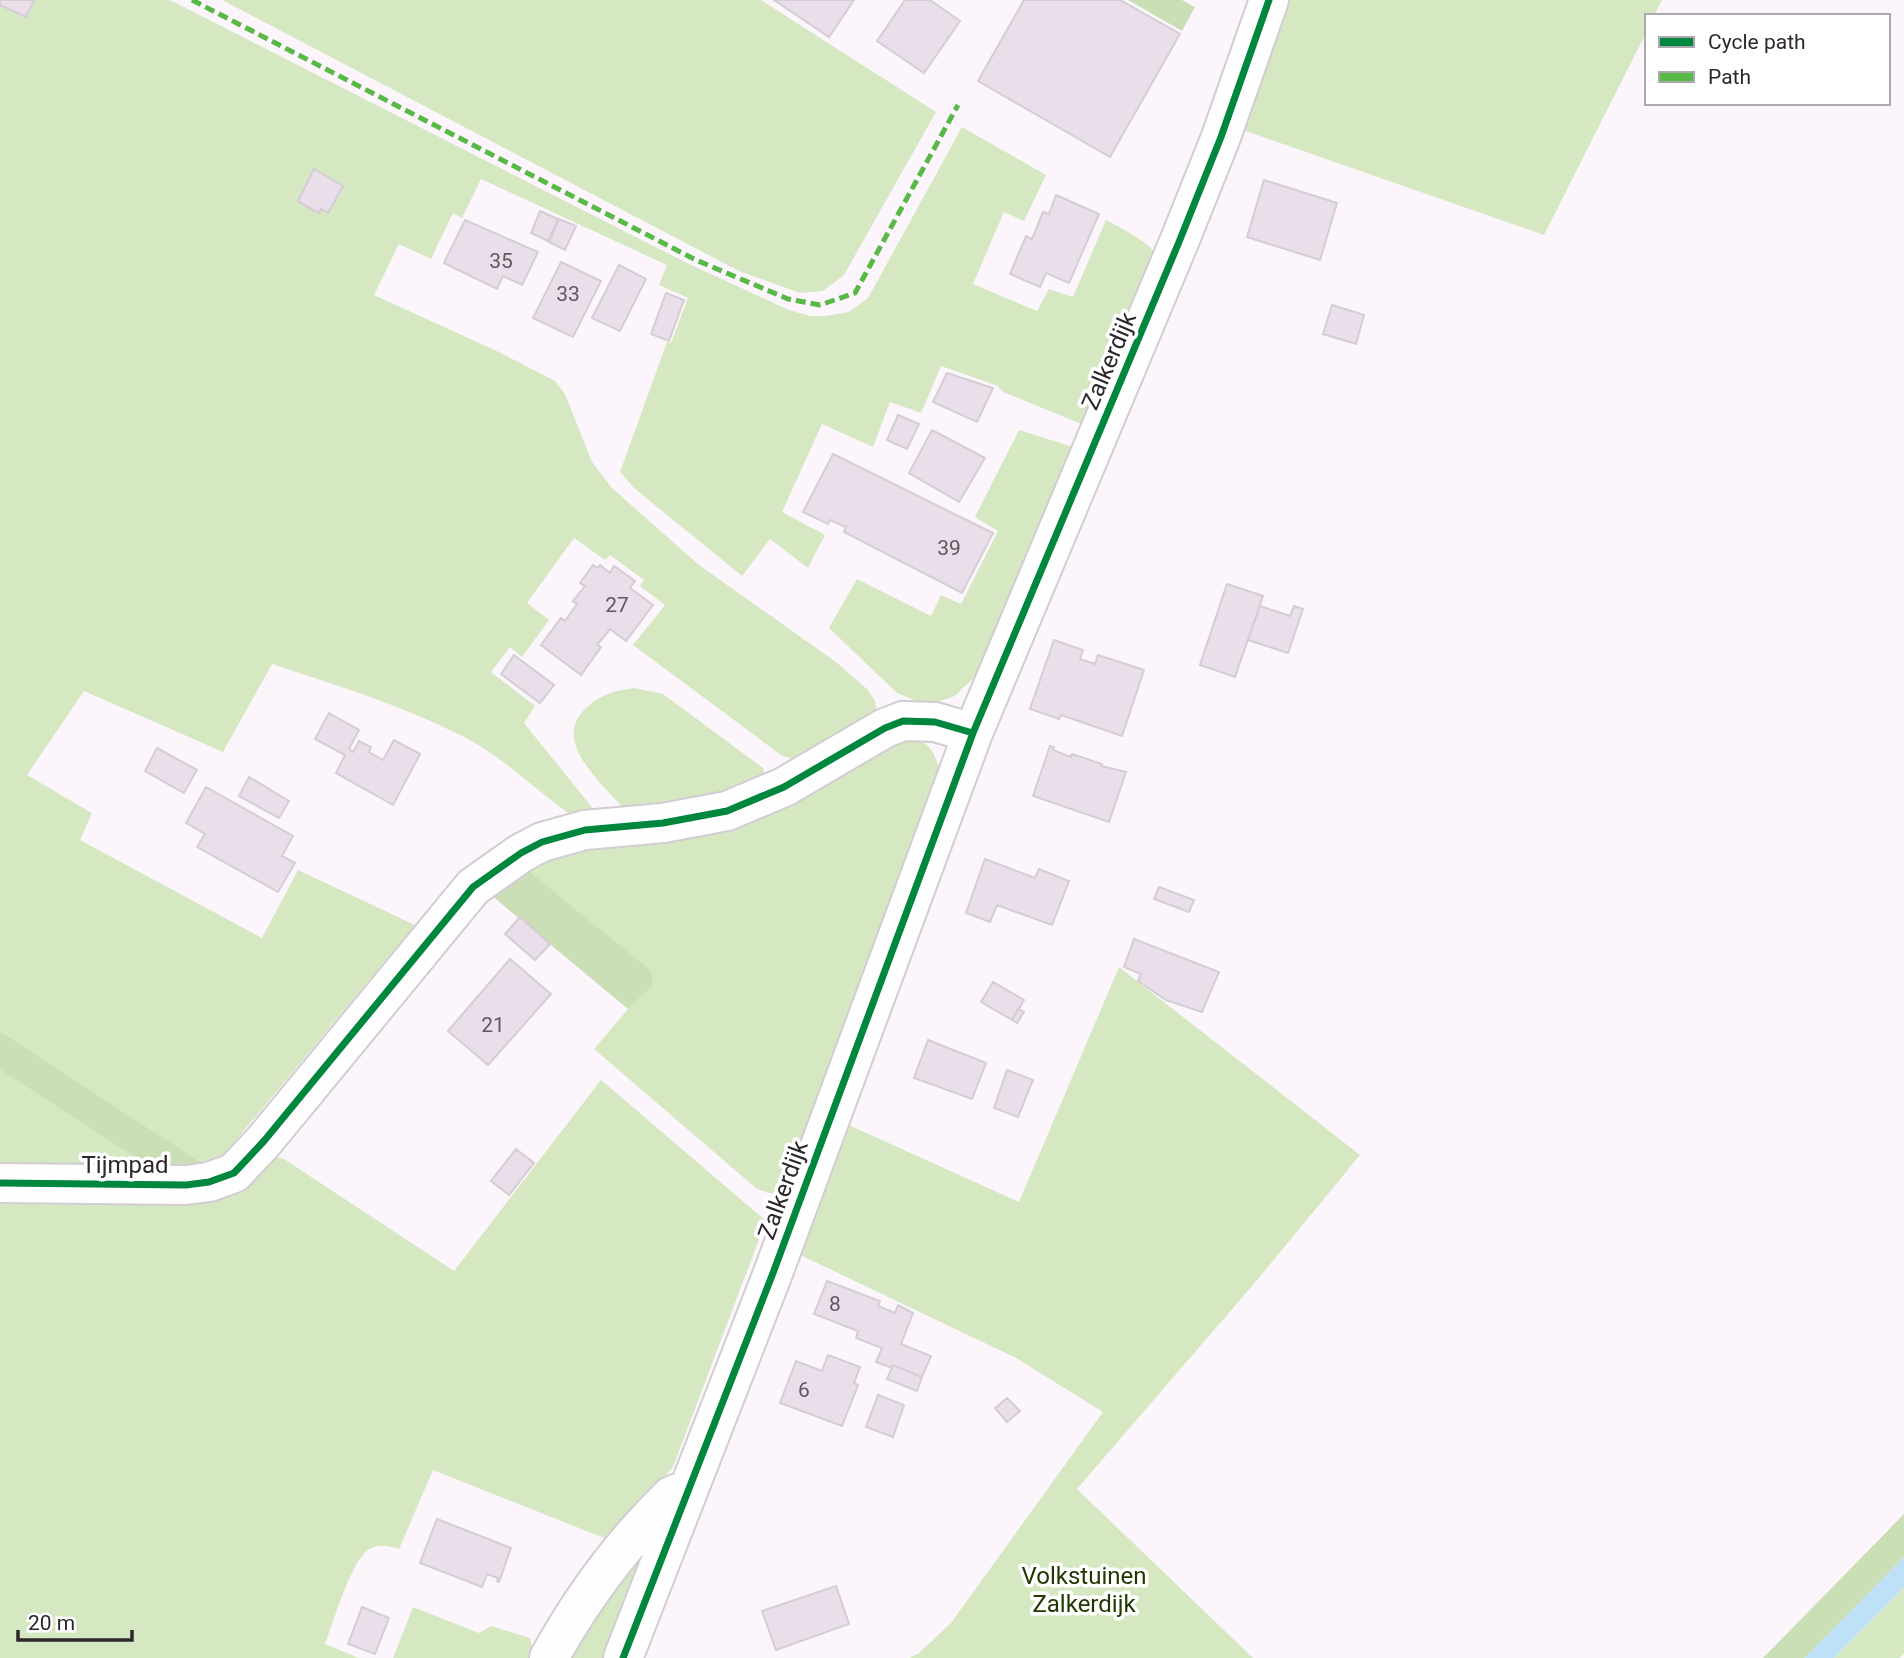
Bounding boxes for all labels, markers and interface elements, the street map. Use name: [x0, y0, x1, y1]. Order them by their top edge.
legend: [1645, 14, 1890, 105]
text: Cycle path: [1708, 30, 1806, 54]
text: Path: [1708, 65, 1751, 89]
house number: 35: [489, 249, 513, 273]
house number: 33: [556, 282, 580, 306]
street label: Zalkerdijk: [1076, 307, 1142, 414]
house number: 39: [937, 536, 961, 560]
house number: 27: [605, 593, 629, 617]
house number: 21: [481, 1013, 505, 1037]
street label: Zalkerdijk: [752, 1136, 814, 1243]
street label: Tijmpad: [81, 1151, 169, 1179]
house number: 8: [829, 1292, 841, 1316]
house number: 6: [798, 1378, 810, 1402]
park label: Volkstuinen Zalkerdijk: [1022, 1562, 1146, 1618]
scale bar: [18, 1598, 131, 1642]
text: 20 m: [28, 1611, 75, 1635]

